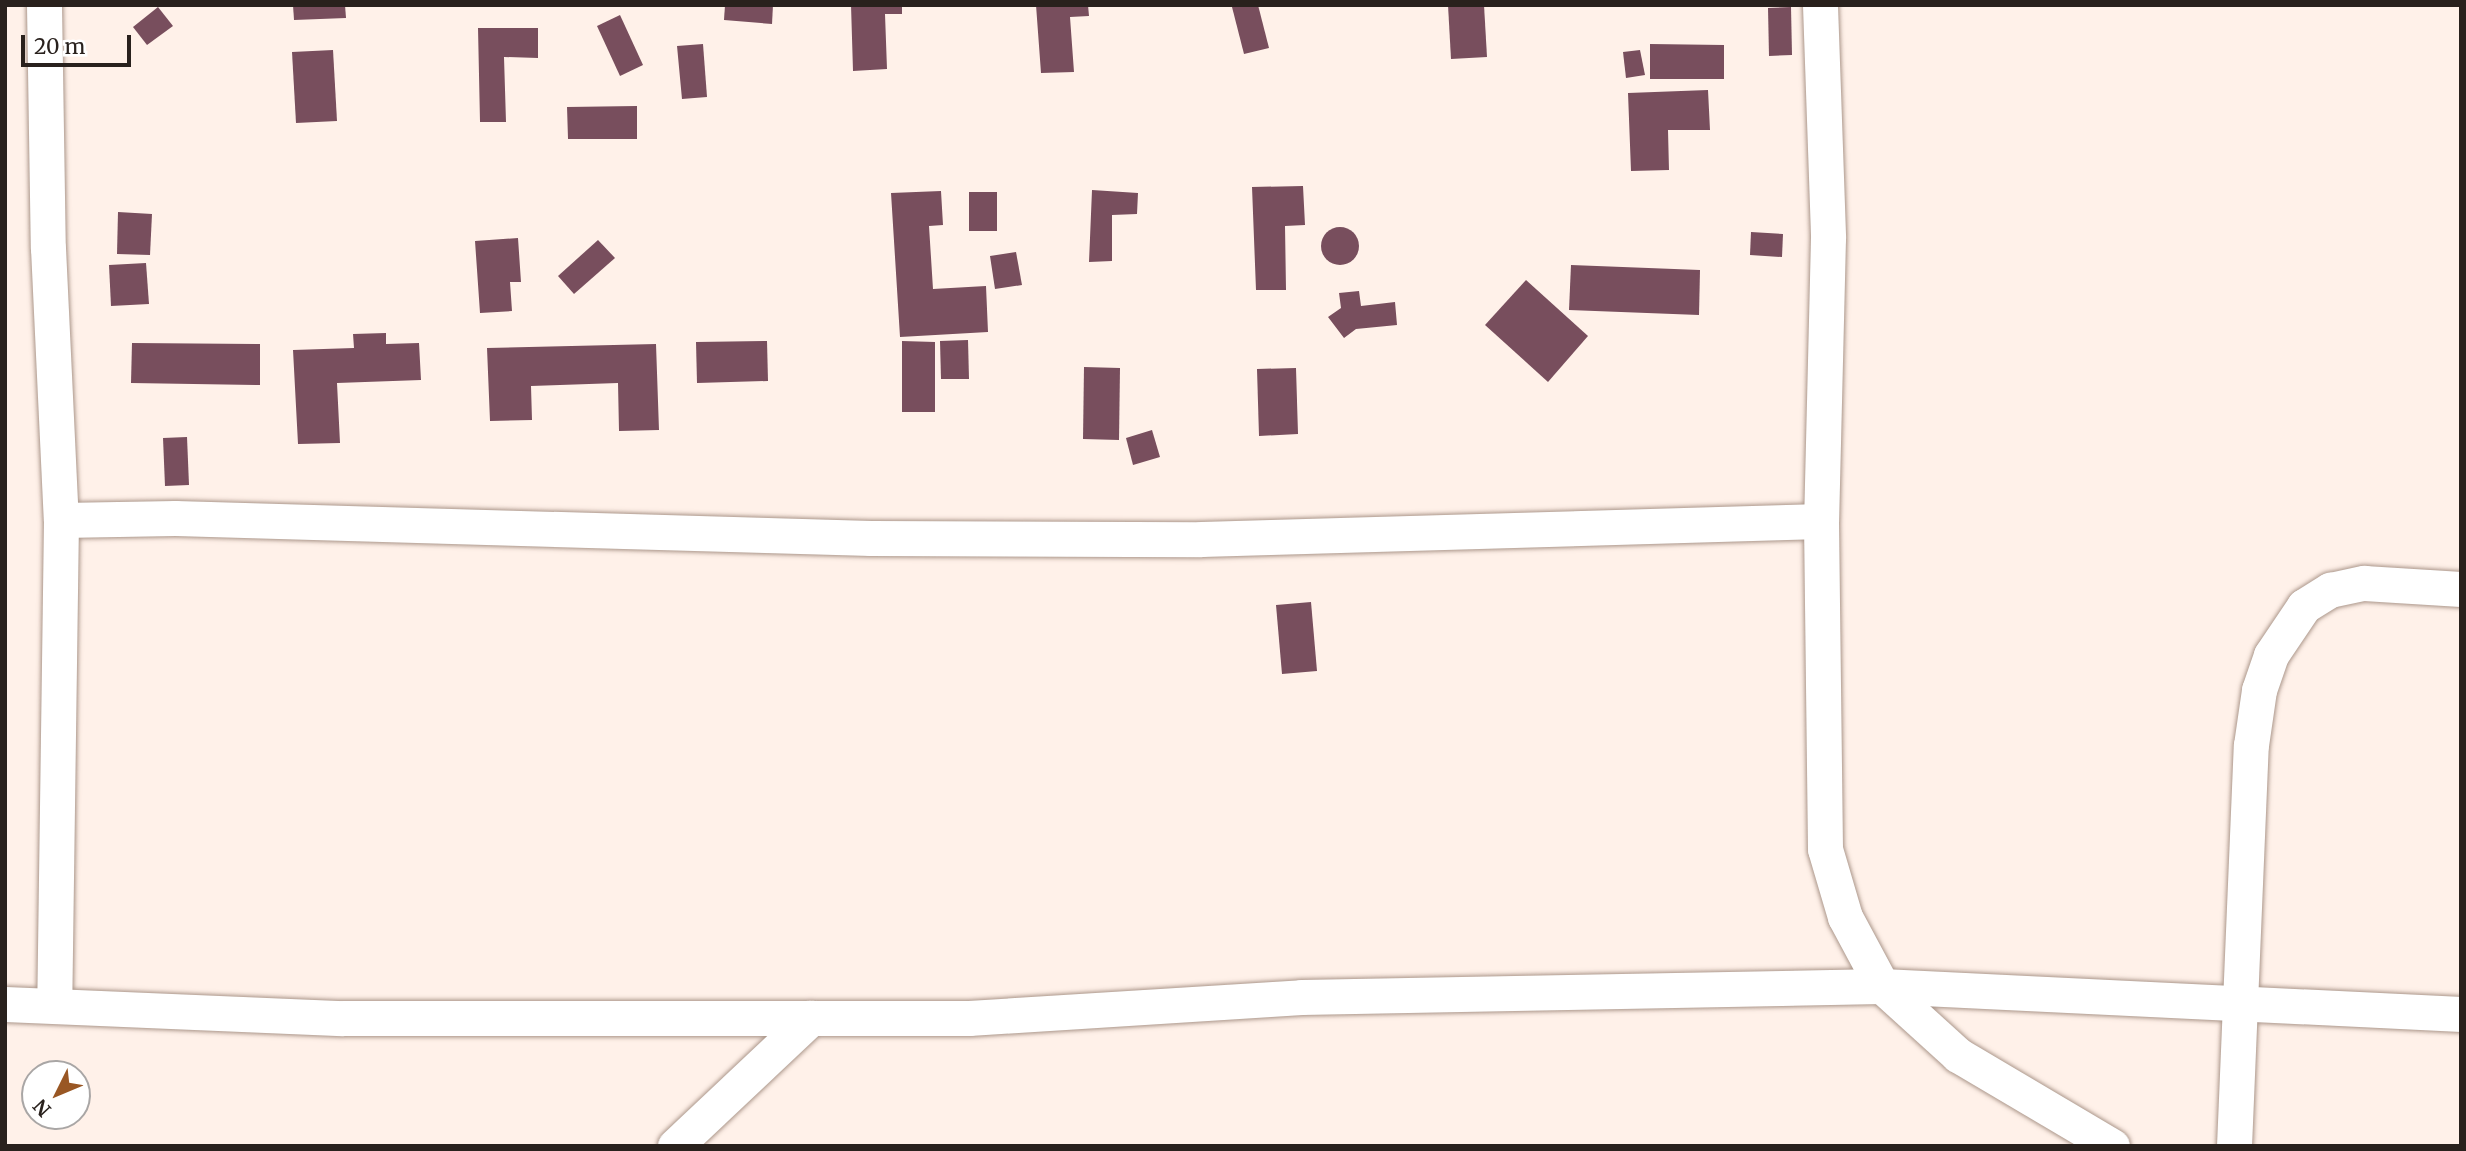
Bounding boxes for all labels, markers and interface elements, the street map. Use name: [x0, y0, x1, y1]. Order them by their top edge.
scale bar: [24, 21, 135, 65]
text: 20 m: [34, 33, 85, 60]
north arrow: [21, 1060, 91, 1130]
text: N: [28, 1094, 56, 1122]

